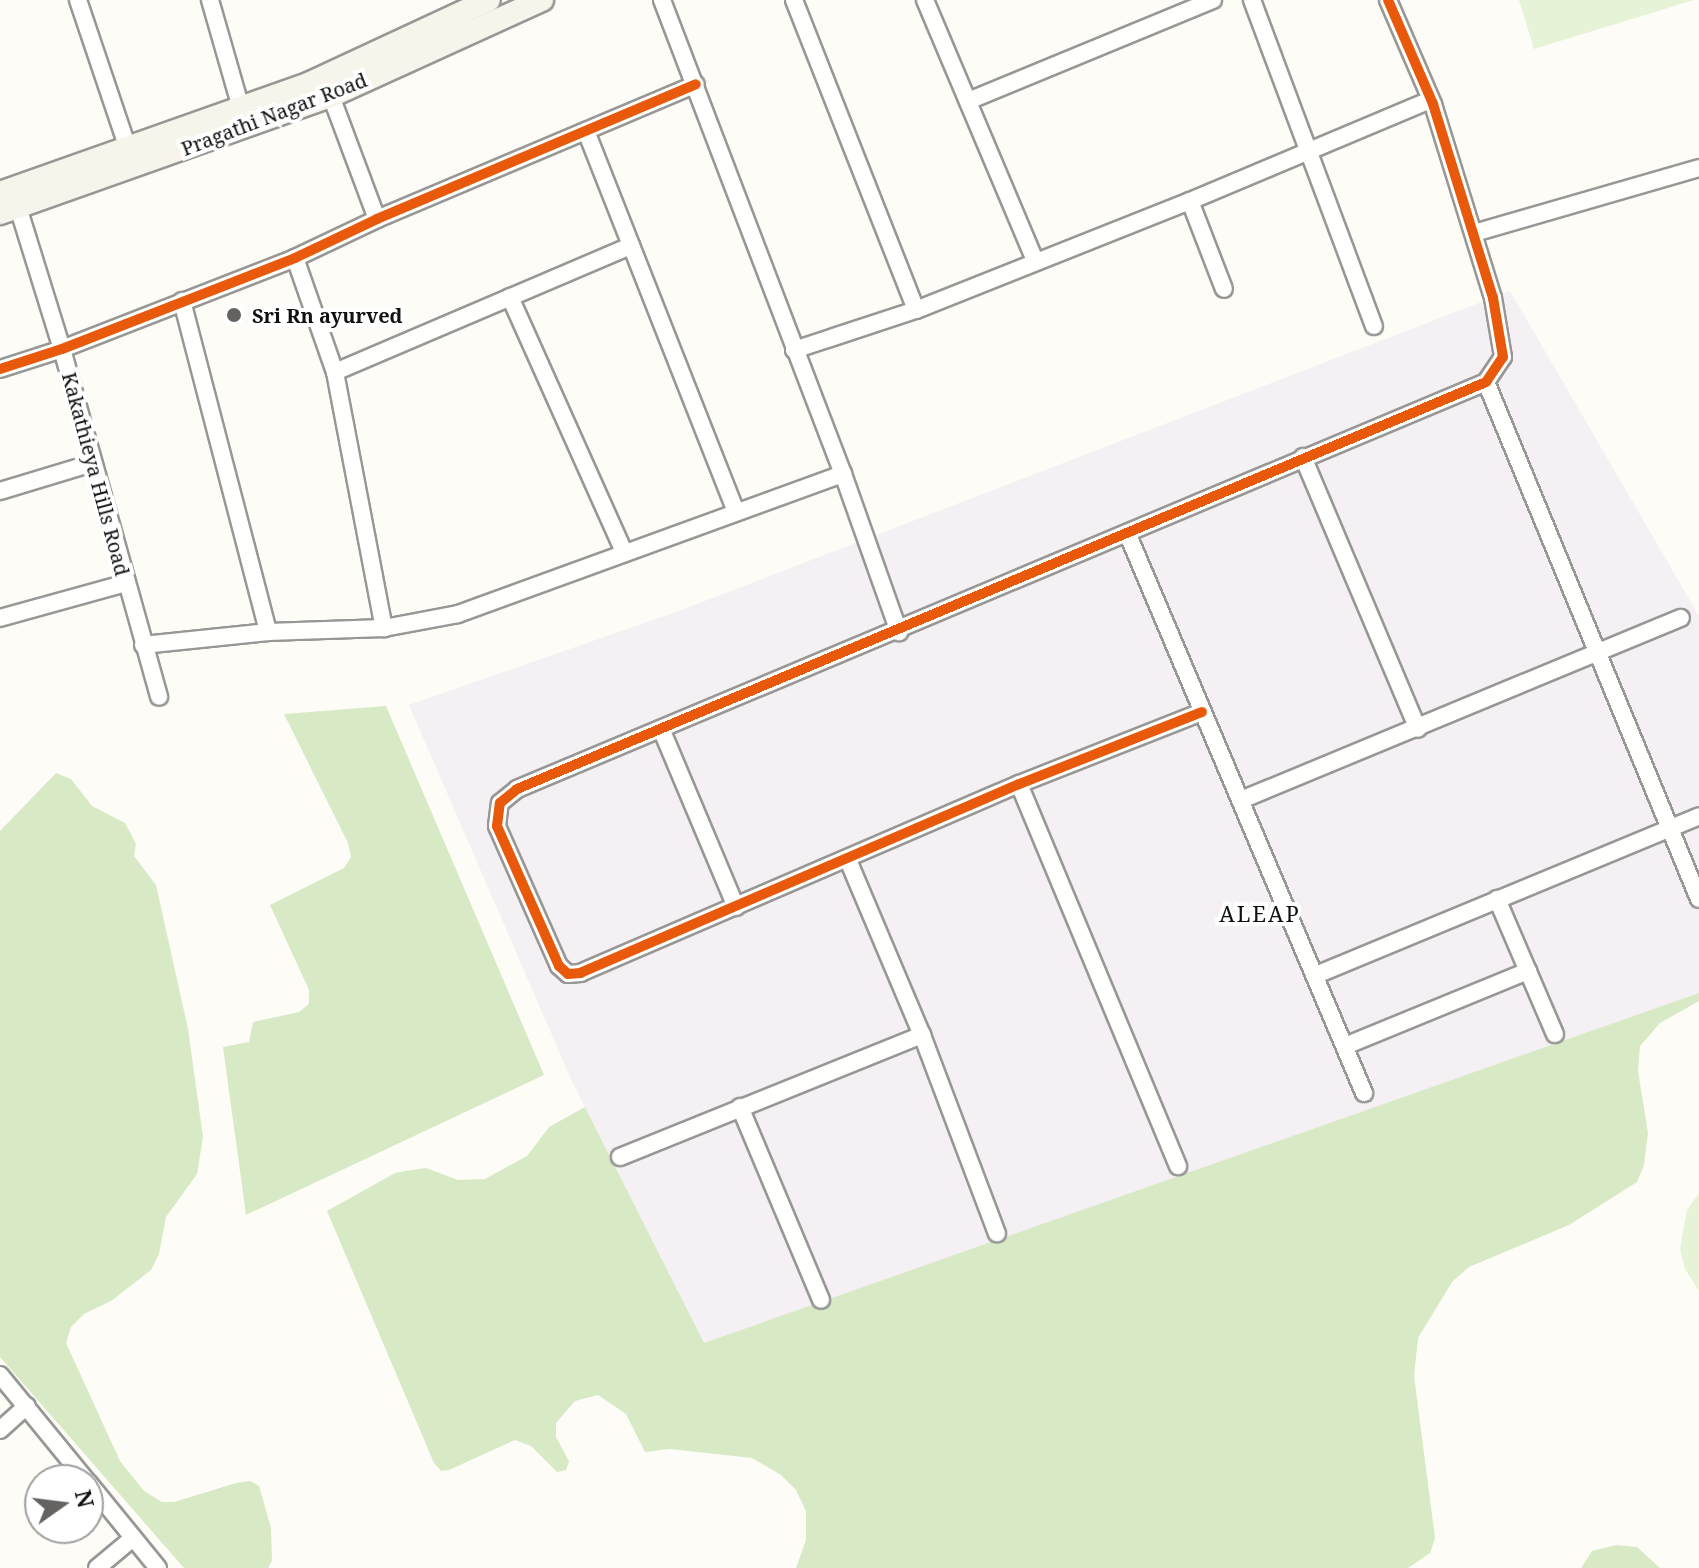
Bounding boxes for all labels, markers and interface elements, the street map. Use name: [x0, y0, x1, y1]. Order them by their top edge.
street label: Pragathi Nagar Road: [178, 67, 370, 161]
place label: Sri Rn ayurved: [252, 303, 403, 327]
marker: Sri Rn ayurved: [223, 304, 245, 326]
street label: Kakathieya Hills Road: [57, 370, 135, 578]
district label: ALEAP: [1219, 901, 1301, 927]
north arrow: [24, 1464, 104, 1544]
text: N: [69, 1487, 102, 1511]

